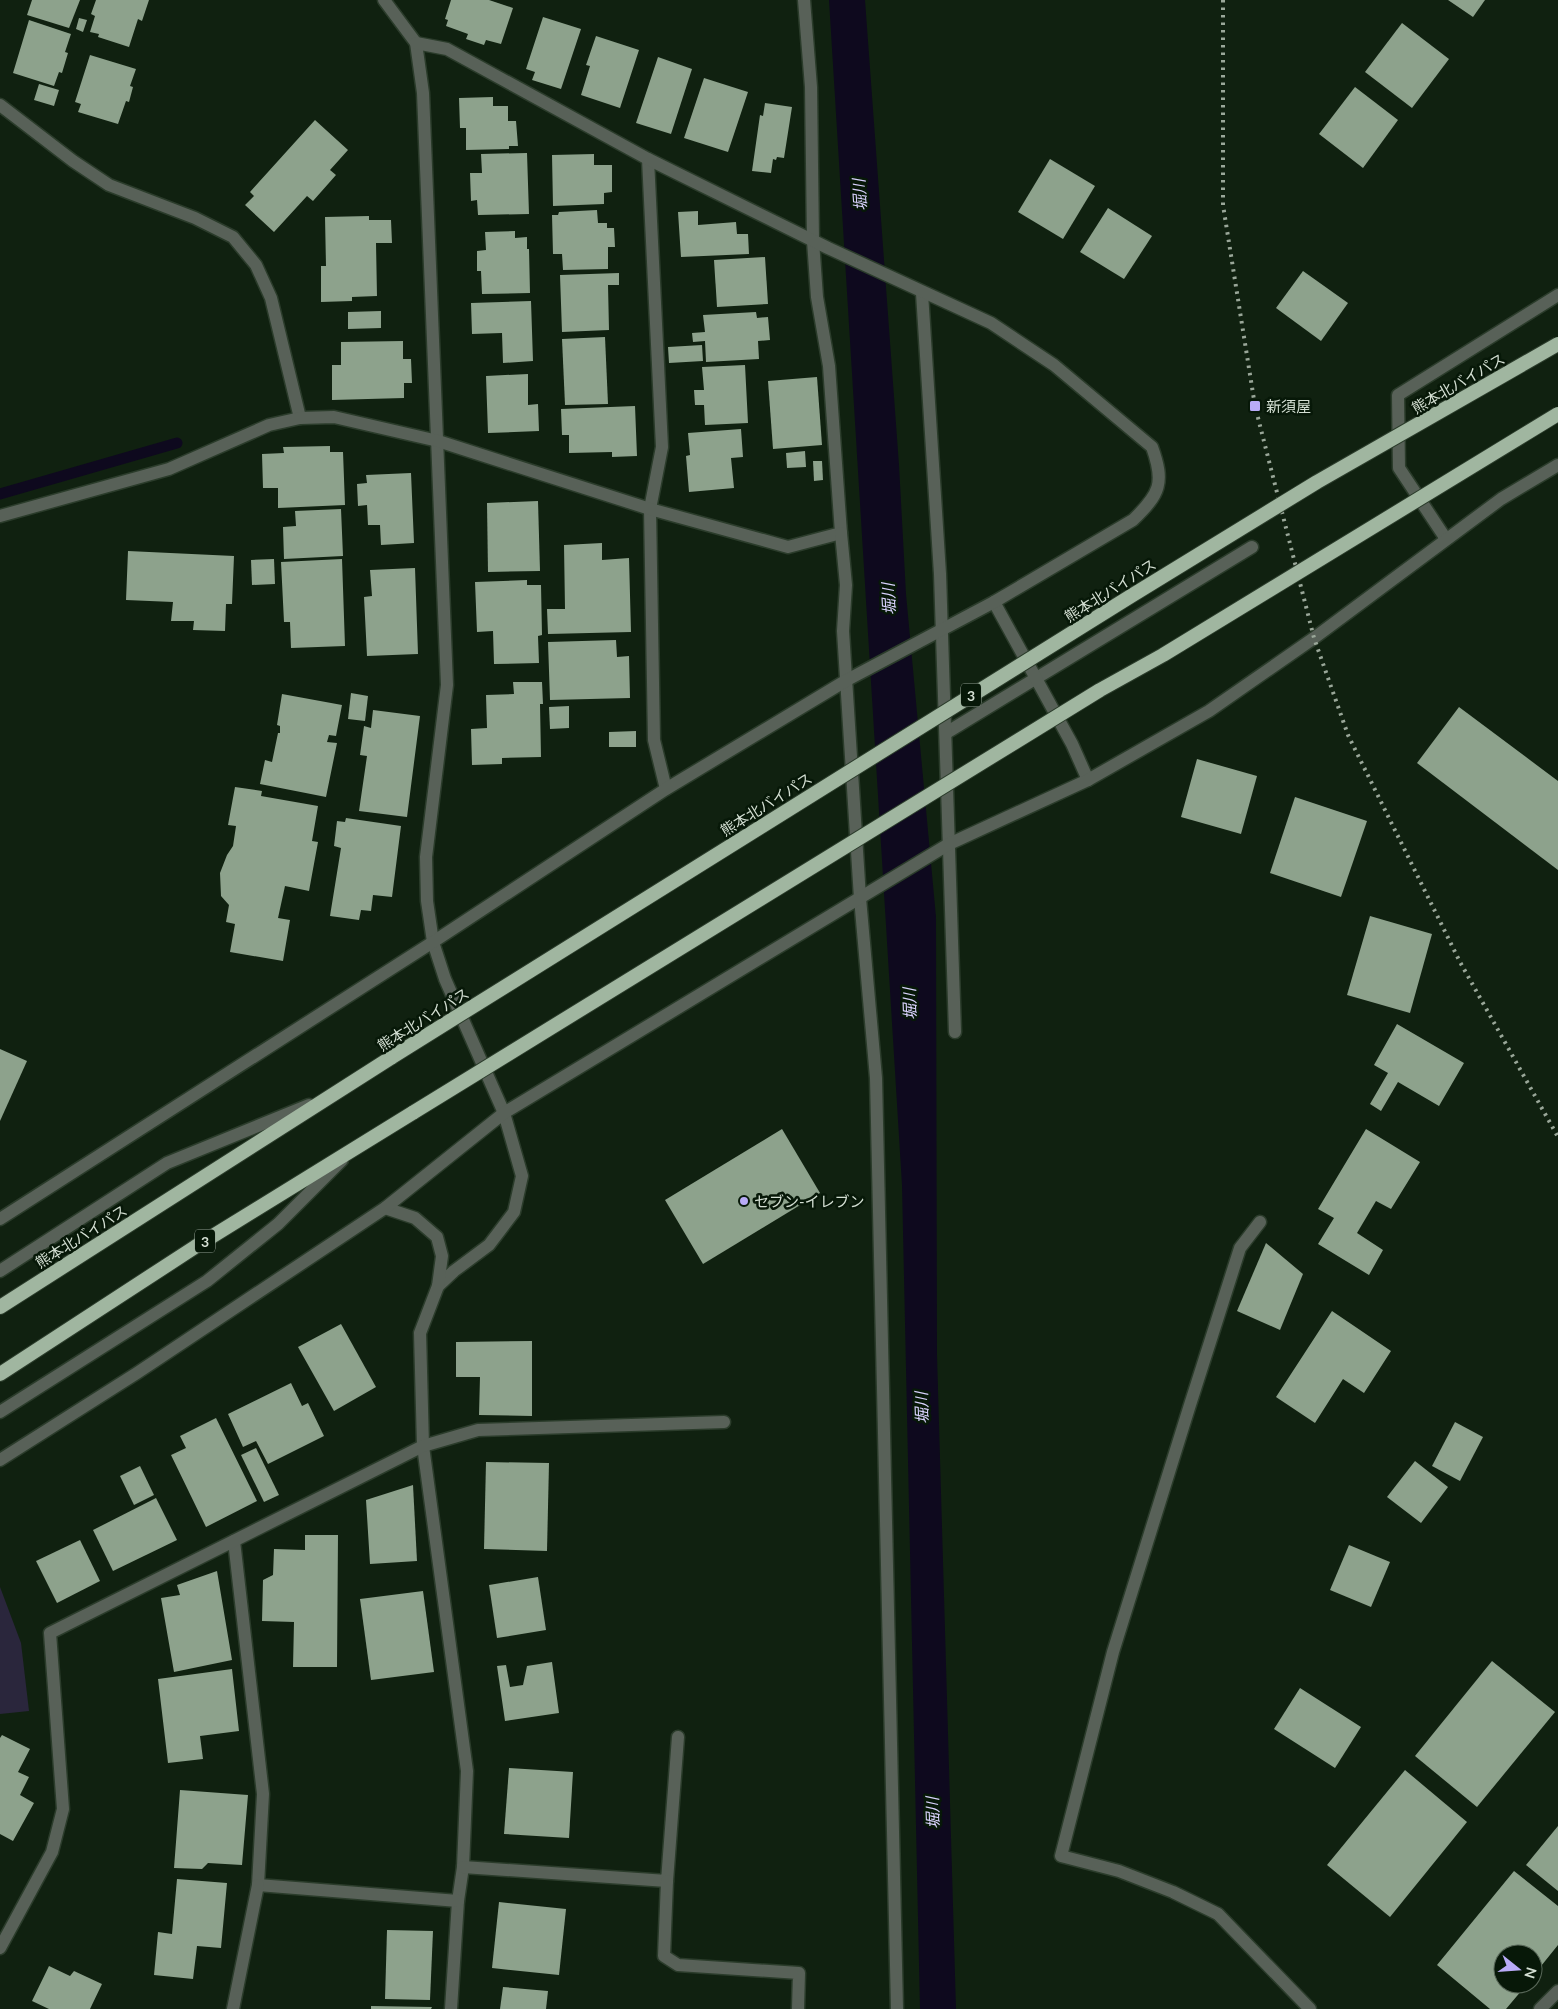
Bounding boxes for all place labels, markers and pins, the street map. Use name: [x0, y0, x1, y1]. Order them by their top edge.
place label: 新須屋: [1266, 397, 1311, 415]
marker: 新須屋: [1248, 399, 1262, 413]
place label: セブン-イレブン: [754, 1192, 865, 1210]
marker: セブン-イレブン: [738, 1195, 750, 1207]

